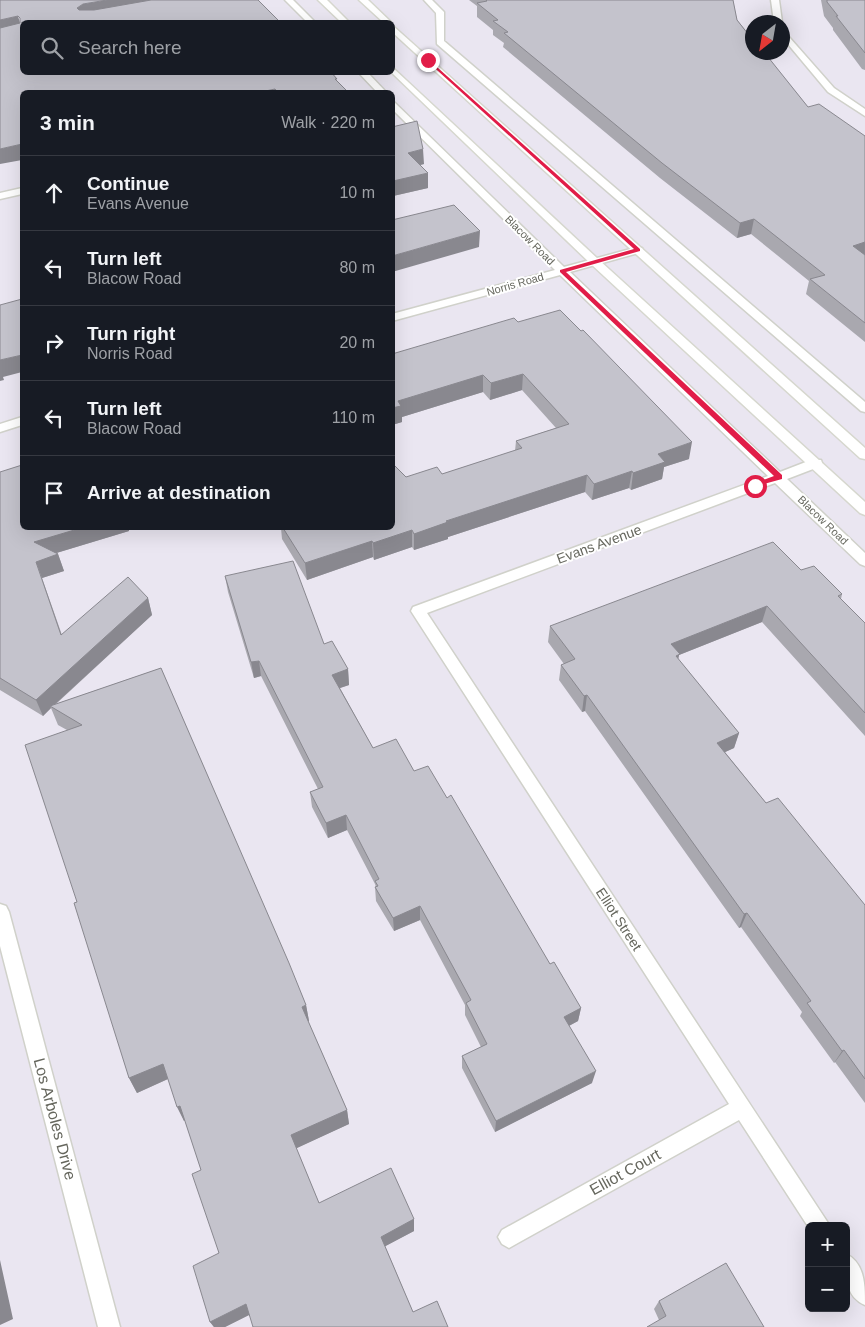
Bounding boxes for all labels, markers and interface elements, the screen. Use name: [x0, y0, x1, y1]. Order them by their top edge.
north arrow: [745, 15, 790, 60]
search box: [20, 20, 395, 75]
icon: search: [38, 34, 66, 62]
text: Search here: [78, 37, 182, 58]
route end: [417, 49, 440, 72]
text: 3 min: [40, 111, 95, 134]
text: Walk · 220 m: [281, 114, 375, 131]
text: Continue: [87, 173, 169, 194]
icon: ahead: [40, 179, 68, 207]
text: 10 m: [339, 184, 375, 201]
text: Evans Avenue: [87, 195, 189, 212]
street label: Blacow Road: [503, 213, 557, 267]
text: Turn left: [87, 248, 162, 269]
icon: left: [40, 254, 68, 282]
text: 80 m: [339, 259, 375, 276]
text: Blacow Road: [87, 270, 181, 287]
street label: Norris Road: [485, 270, 545, 298]
text: Turn right: [87, 323, 175, 344]
icon: right: [40, 329, 68, 357]
text: 20 m: [339, 334, 375, 351]
text: Norris Road: [87, 345, 172, 362]
text: Turn left: [87, 398, 162, 419]
icon: left: [40, 404, 68, 432]
text: 110 m: [332, 409, 375, 426]
text: Blacow Road: [87, 420, 181, 437]
route start: [744, 475, 767, 498]
icon: arrive: [40, 479, 68, 507]
text: Arrive at destination: [87, 482, 271, 503]
street label: Blacow Road: [796, 493, 850, 547]
street label: Evans Avenue: [554, 521, 644, 567]
street label: Elliot Street: [593, 885, 645, 953]
street label: Los Arboles Drive: [31, 1056, 79, 1182]
street label: Elliot Court: [587, 1145, 664, 1198]
map controls: [805, 1222, 850, 1312]
button: +: [805, 1222, 850, 1267]
button: −: [805, 1267, 850, 1312]

